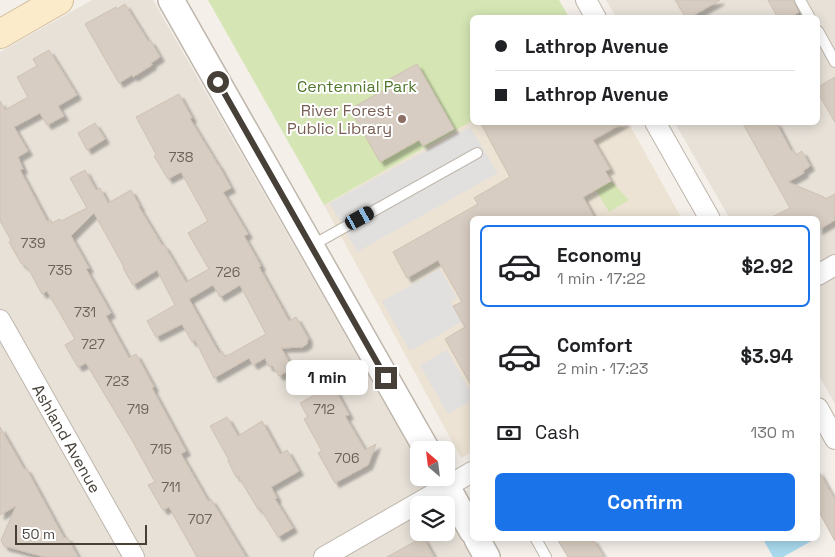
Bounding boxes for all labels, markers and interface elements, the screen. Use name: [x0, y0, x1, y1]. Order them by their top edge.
text: Lathrop Avenue: [525, 34, 669, 59]
route start: [207, 71, 229, 93]
park label: Centennial Park: [297, 76, 417, 97]
text: Lathrop Avenue: [525, 82, 669, 107]
place label: River Forest Public Library: [287, 100, 392, 139]
marker: River Forest Public Library: [396, 113, 408, 125]
house number: 738: [168, 148, 194, 166]
car: [343, 204, 376, 232]
house number: 739: [21, 234, 45, 252]
text: Economy: [557, 243, 641, 268]
icon: car: [497, 244, 542, 289]
text: $2.92: [742, 254, 793, 279]
house number: 735: [48, 261, 72, 279]
house number: 726: [216, 263, 240, 281]
text: 1 min · 17:22: [557, 268, 646, 289]
house number: 731: [74, 303, 96, 321]
text: Comfort: [557, 333, 633, 358]
icon: car: [497, 334, 542, 379]
house number: 727: [81, 335, 105, 353]
text: $3.94: [740, 344, 793, 369]
text: 2 min · 17:23: [557, 358, 648, 379]
callout: 1 min: [286, 360, 368, 396]
text: 1 min: [307, 367, 347, 388]
route end: [375, 367, 397, 389]
house number: 723: [105, 372, 129, 390]
street label: Ashland Avenue: [27, 380, 106, 497]
house number: 719: [127, 400, 149, 418]
house number: 712: [313, 400, 335, 418]
icon: cash: [495, 419, 523, 447]
text: Cash: [535, 420, 580, 445]
text: 130 m: [751, 422, 795, 443]
house number: 715: [150, 440, 172, 458]
north arrow: [410, 441, 455, 486]
map controls: [410, 441, 455, 541]
house number: 706: [334, 449, 360, 467]
button: Confirm: [495, 473, 795, 531]
house number: 711: [161, 478, 181, 496]
button: layers: [410, 496, 455, 541]
house number: 707: [188, 510, 212, 528]
scale bar: [15, 522, 148, 545]
text: 50 m: [22, 525, 55, 543]

